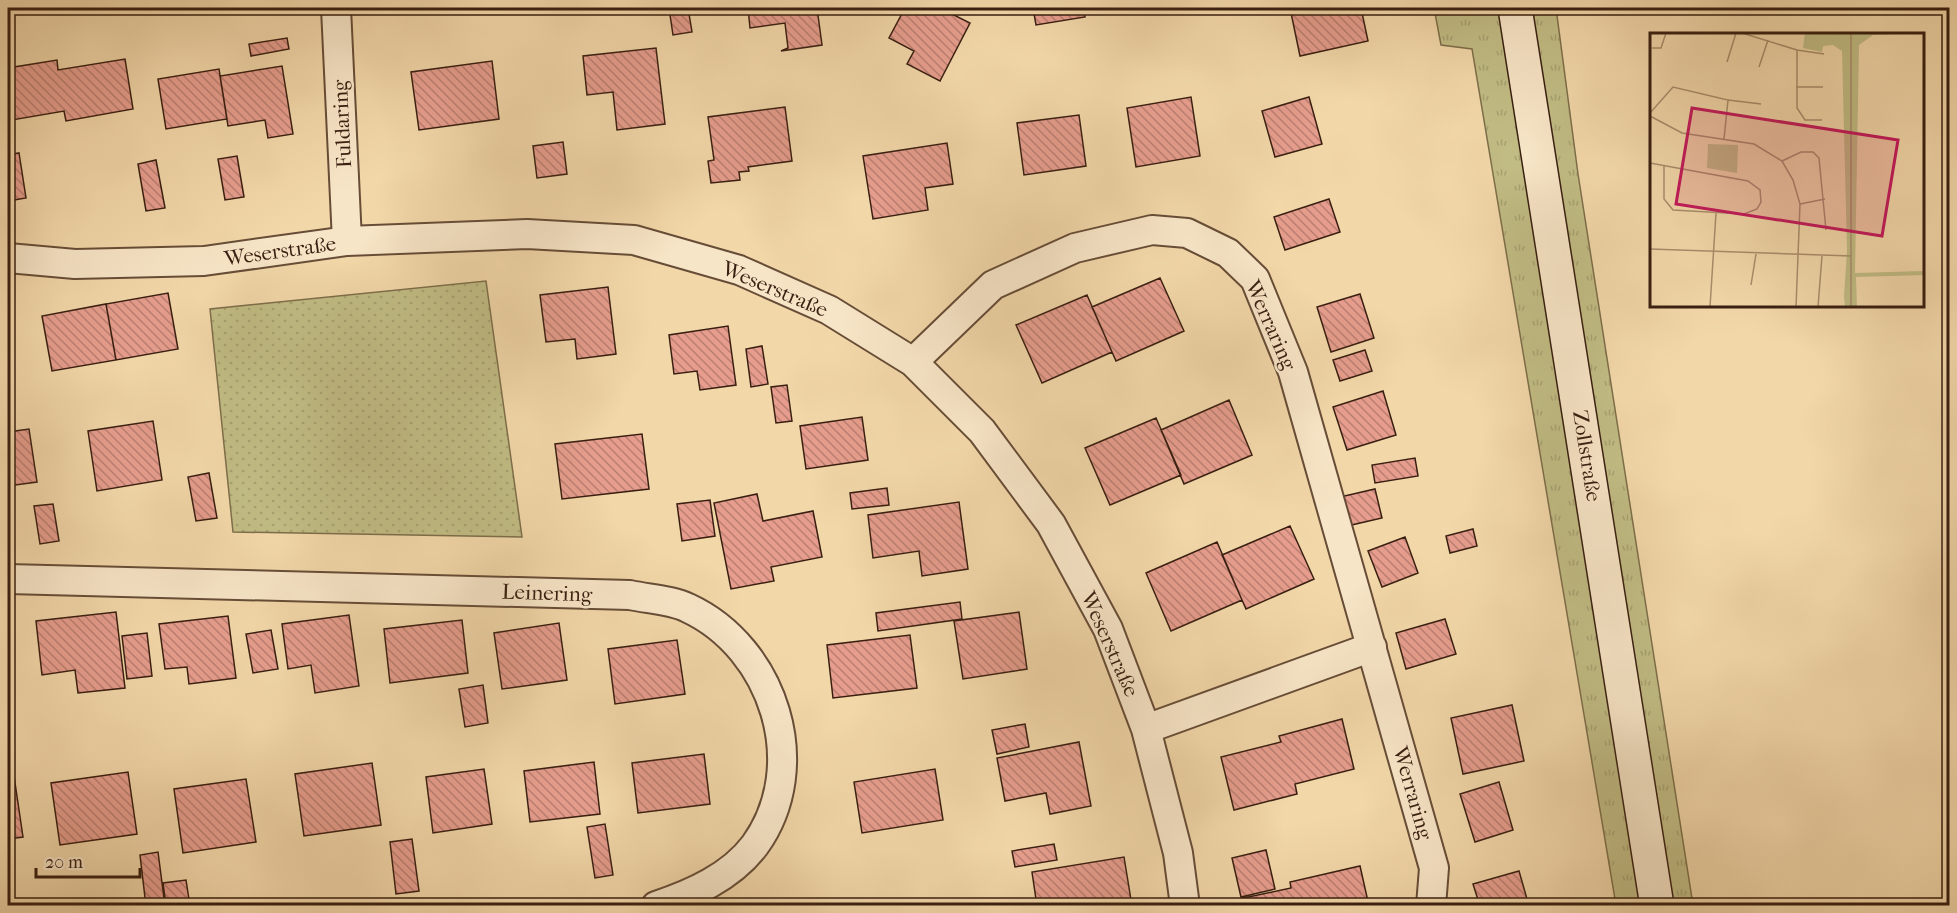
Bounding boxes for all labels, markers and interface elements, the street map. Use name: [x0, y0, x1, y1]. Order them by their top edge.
inset map: [1650, 33, 1924, 308]
street label: Fuldaring: [328, 78, 356, 169]
street label: Weserstraße: [222, 231, 337, 271]
street label: Weserstraße: [718, 256, 831, 322]
street label: Werraring: [1240, 275, 1302, 374]
street label: Zollstraße: [1568, 409, 1606, 503]
street label: Leinering: [501, 579, 593, 607]
street label: Weserstraße: [1076, 587, 1144, 700]
street label: Werraring: [1388, 743, 1438, 843]
scale bar: [36, 841, 140, 879]
text: 20 m: [45, 852, 83, 873]

